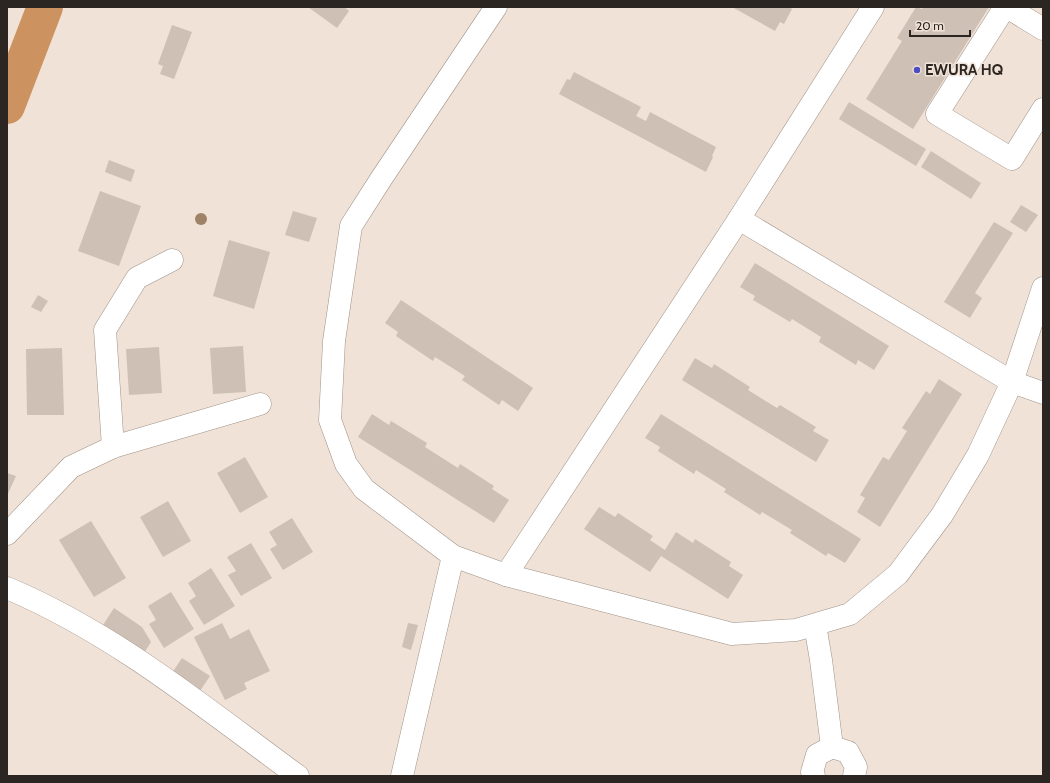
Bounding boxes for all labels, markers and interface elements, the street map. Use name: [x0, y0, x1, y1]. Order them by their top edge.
scale bar: [910, 12, 970, 38]
text: 20 m: [916, 18, 944, 33]
place label: EWURA HQ: [925, 61, 1003, 79]
marker: EWURA HQ: [912, 65, 922, 75]

